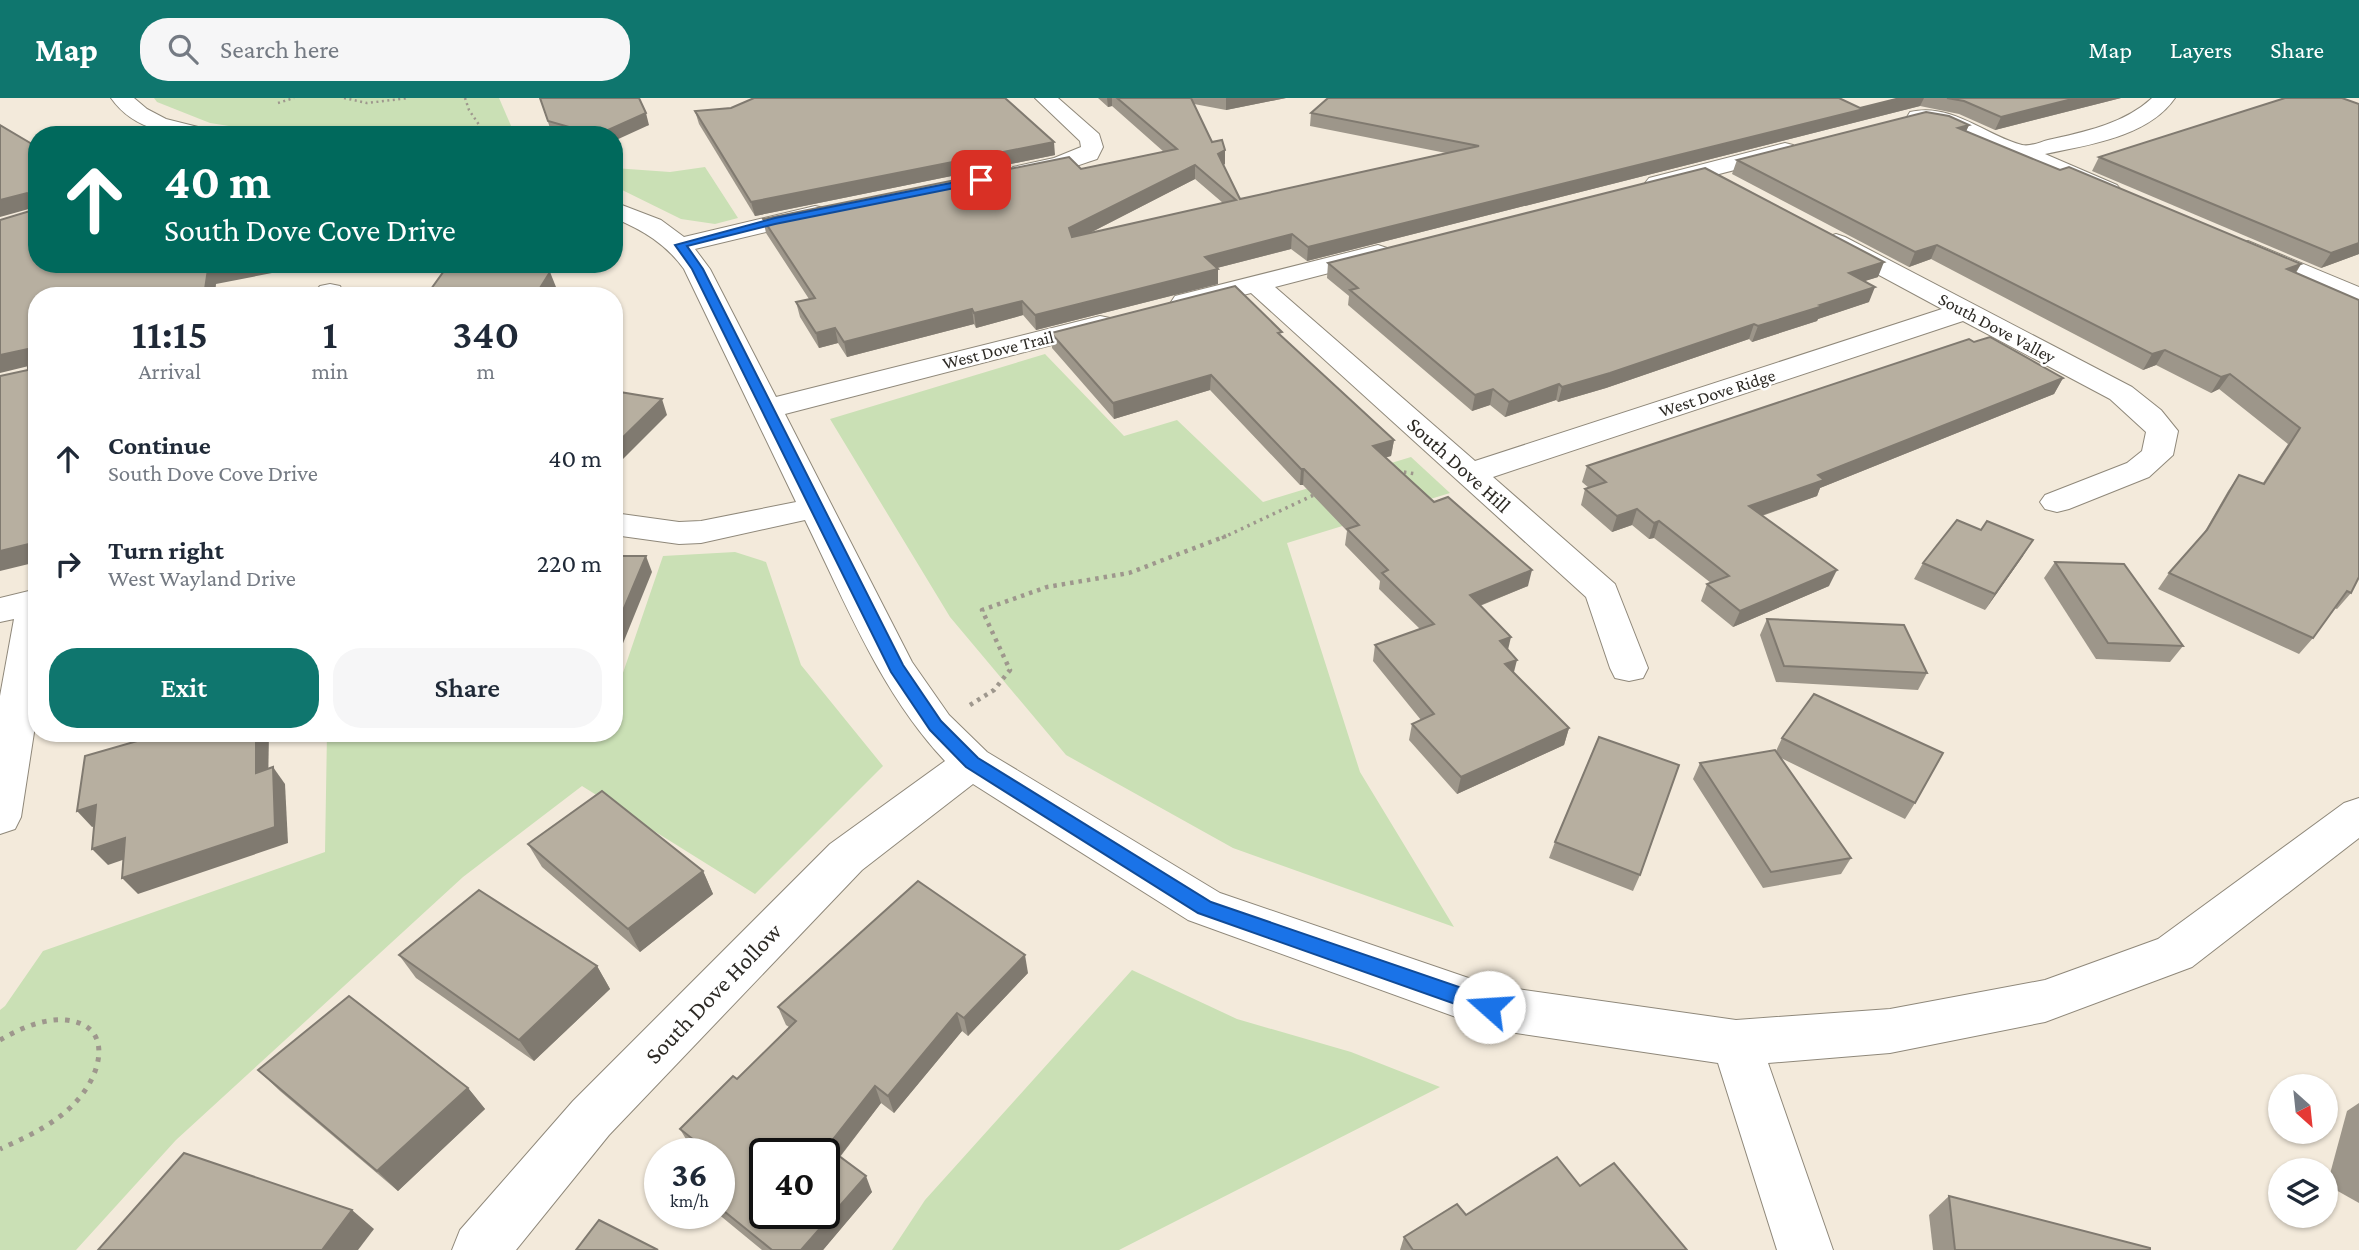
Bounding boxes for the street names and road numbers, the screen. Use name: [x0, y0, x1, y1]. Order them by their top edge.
street label: South Dove Valley: [1935, 289, 2060, 368]
street label: West Dove Trail: [940, 326, 1056, 373]
street label: West Dove Ridge: [1656, 365, 1778, 421]
street label: South Dove Hill: [1402, 412, 1516, 518]
street label: South Dove Hollow: [639, 917, 787, 1069]

